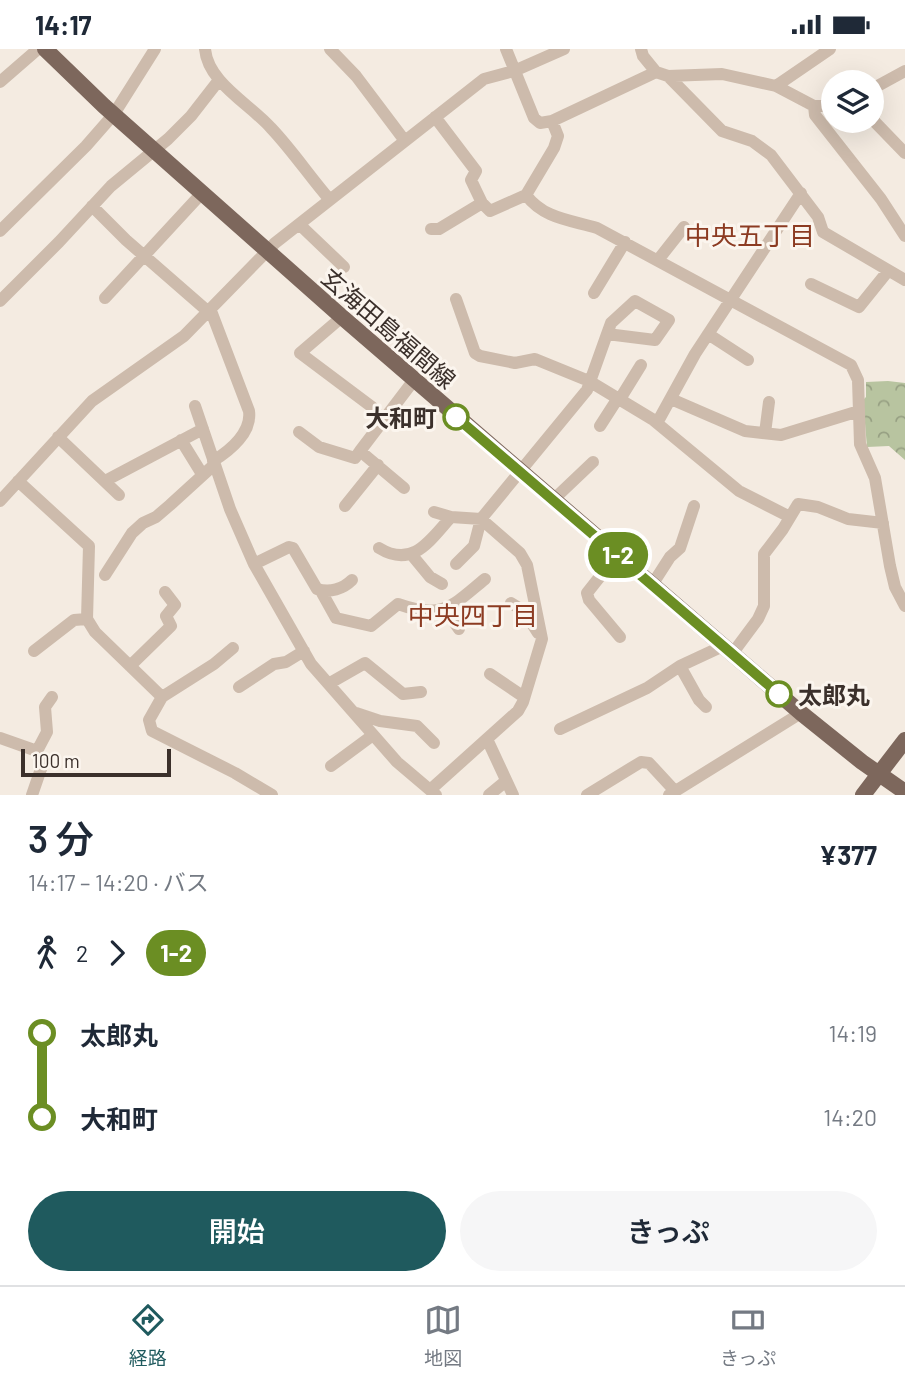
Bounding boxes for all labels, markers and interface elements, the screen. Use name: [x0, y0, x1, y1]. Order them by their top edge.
text: 14:17: [35, 9, 92, 40]
map controls: [821, 70, 884, 133]
button: layers: [821, 70, 884, 133]
district label: 中央五丁目: [685, 219, 815, 250]
street label: 玄海田島福間線: [316, 262, 462, 394]
place label: 大和町: [365, 403, 437, 432]
marker: 大和町: [443, 404, 469, 430]
line badge: 1-2: [578, 532, 658, 578]
text: 1-2: [602, 540, 634, 569]
district label: 中央四丁目: [408, 599, 538, 630]
place label: 太郎丸: [798, 680, 870, 709]
marker: 太郎丸: [766, 681, 792, 707]
scale bar: [21, 746, 172, 778]
text: 100 m: [32, 749, 80, 772]
text: 3 分: [28, 815, 94, 861]
text: ¥377: [819, 839, 877, 870]
text: 14:17 – 14:20 · バス: [28, 868, 209, 896]
icon: walk: [28, 934, 66, 972]
icon: forward: [98, 934, 136, 972]
text: 1-2: [160, 938, 192, 967]
text: 2: [76, 939, 88, 967]
text: 太郎丸: [80, 1019, 158, 1050]
text: 14:19: [828, 1019, 877, 1047]
text: 大和町: [80, 1103, 158, 1134]
text: 14:20: [823, 1103, 877, 1131]
button: 開始: [28, 1191, 446, 1271]
button: きっぷ: [460, 1191, 877, 1271]
tab: 経路: [129, 1301, 167, 1370]
tab: 地図: [424, 1301, 462, 1370]
tab: きっぷ: [720, 1301, 776, 1370]

